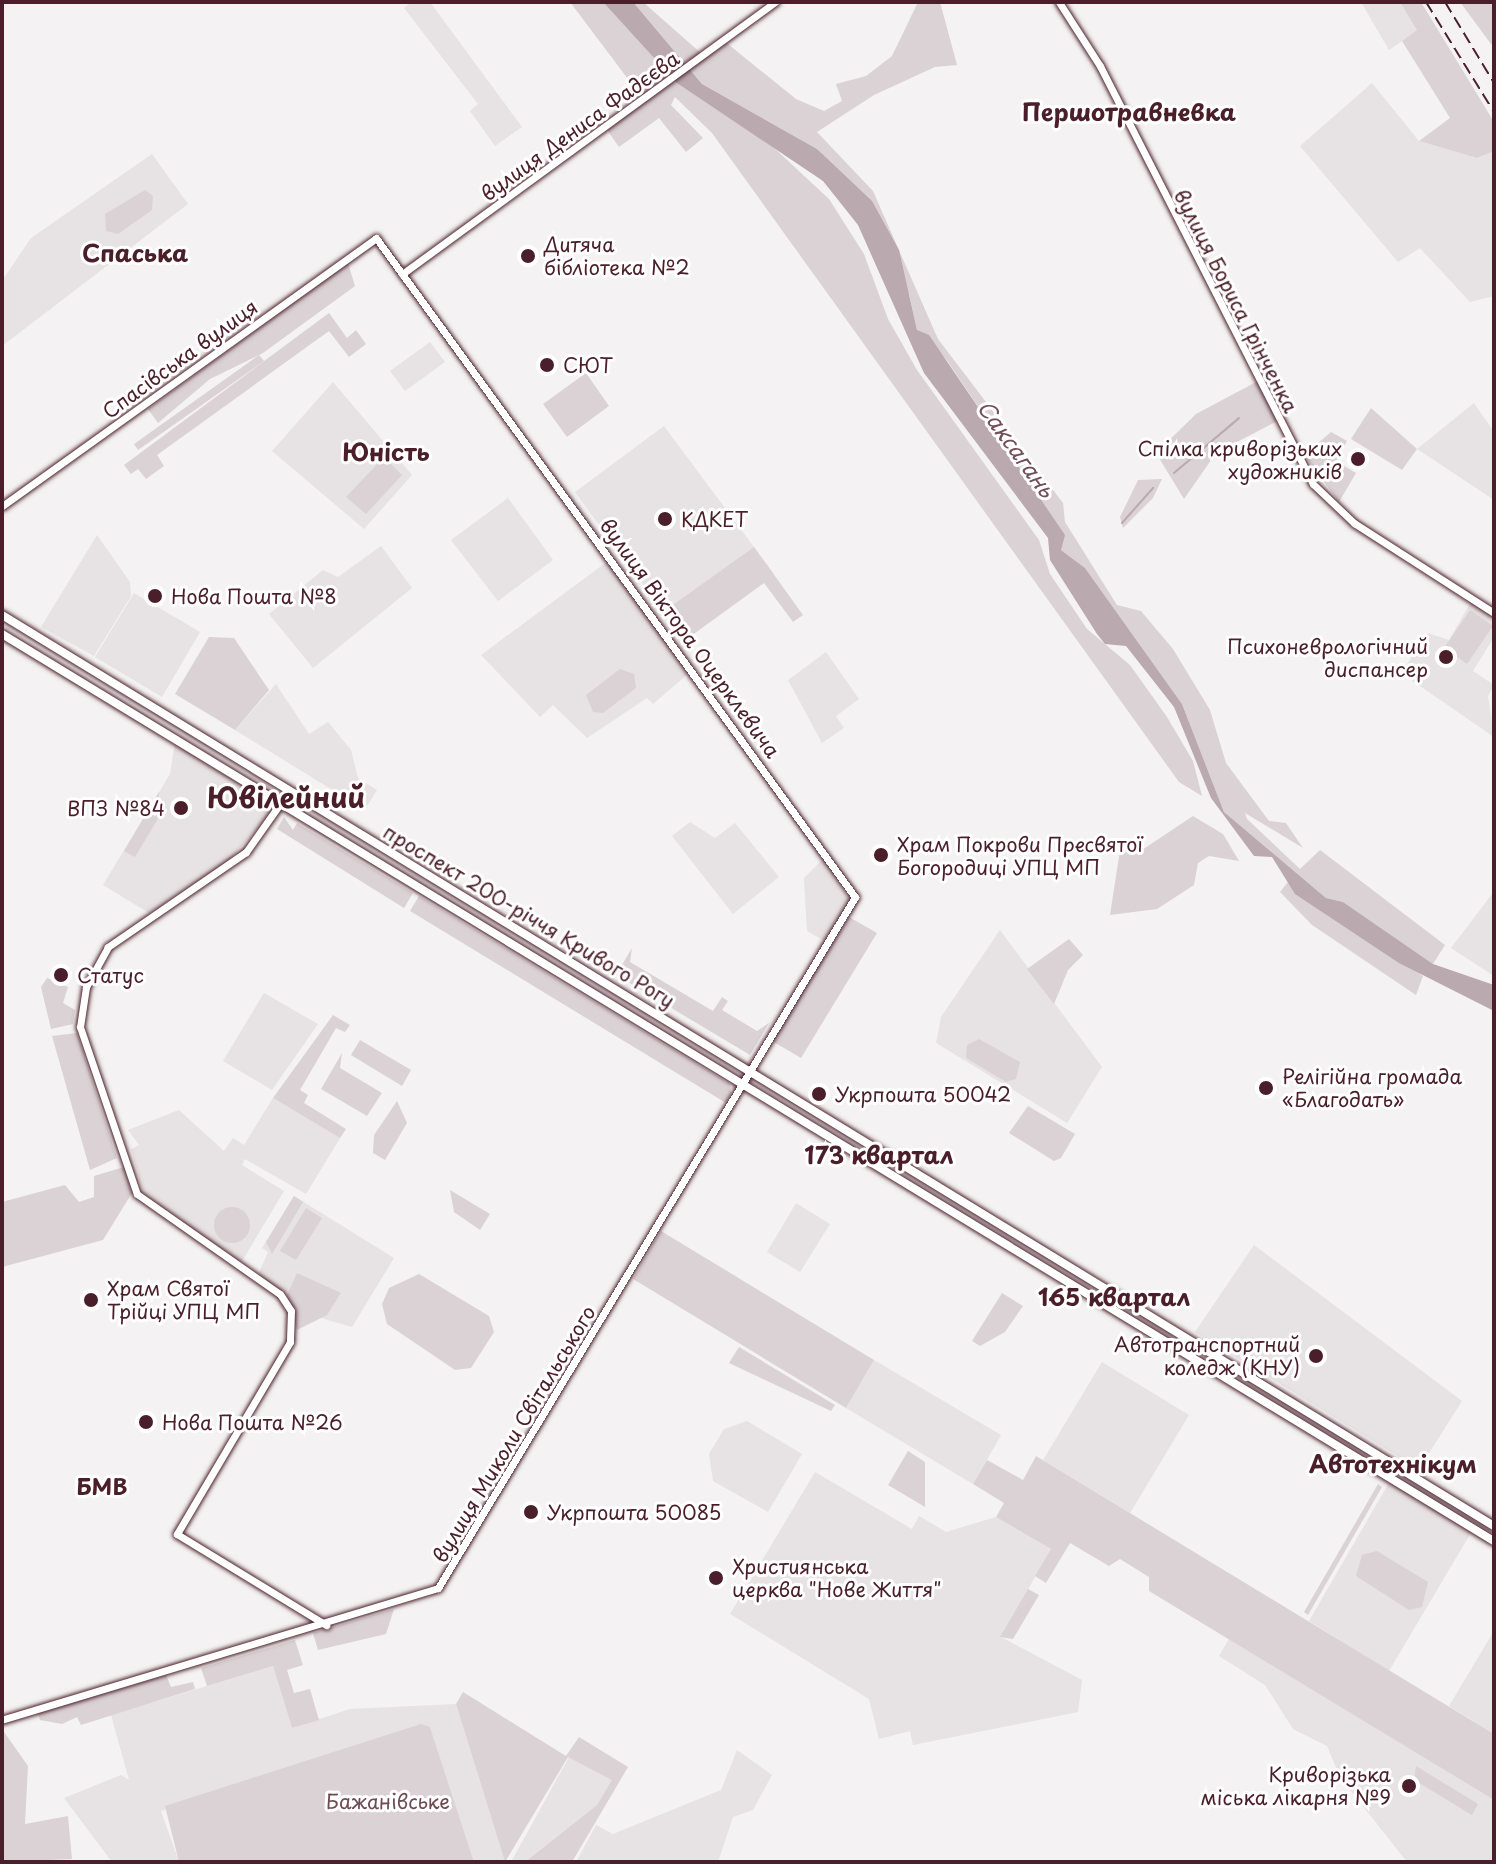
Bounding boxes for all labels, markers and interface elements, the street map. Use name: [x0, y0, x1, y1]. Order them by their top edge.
street label: вулиця Дениса Фадєєва: [475, 45, 685, 207]
district label: Першотравневка: [1022, 98, 1236, 126]
street label: вулиця Бориса Грінченка: [1168, 184, 1304, 418]
place label: Дитяча бібліотека №2: [544, 232, 689, 279]
district label: Спаська: [82, 239, 188, 267]
marker: Дитяча бібліотека №2: [519, 247, 537, 265]
street label: Спасівська вулиця: [97, 294, 263, 424]
place label: СЮТ: [563, 353, 613, 377]
marker: СЮТ: [538, 356, 556, 374]
water label: Саксагань: [973, 394, 1061, 502]
place label: Спілка криворізьких художників: [1135, 436, 1342, 483]
district label: Юність: [342, 438, 430, 466]
marker: Спілка криворізьких художників: [1349, 450, 1367, 468]
place label: КДКЕТ: [681, 507, 748, 531]
marker: КДКЕТ: [656, 510, 674, 528]
street label: вулиця Віктора Оцерклевича: [595, 514, 785, 762]
place label: Нова Пошта №8: [171, 584, 339, 608]
marker: Нова Пошта №8: [146, 587, 164, 605]
place label: Психоневрологічний диспансер: [1227, 634, 1428, 681]
marker: Психоневрологічний диспансер: [1435, 646, 1457, 668]
district label: Ювілейний: [207, 780, 365, 814]
place label: ВПЗ №84: [67, 796, 165, 820]
marker: ВПЗ №84: [172, 799, 190, 817]
street label: проспект 200-річчя Кривого Рогу: [378, 819, 680, 1013]
place label: Храм Покрови Пресвятої Богородиці УПЦ МП: [897, 832, 1144, 879]
marker: Храм Покрови Пресвятої Богородиці УПЦ МП: [872, 846, 890, 864]
place label: Статус: [77, 963, 144, 987]
marker: Статус: [52, 966, 70, 984]
place label: Релігійна громада «Благодать»: [1282, 1064, 1463, 1111]
marker: Релігійна громада «Благодать»: [1257, 1079, 1275, 1097]
place label: Укрпошта 50042: [835, 1082, 1011, 1106]
marker: Укрпошта 50042: [810, 1085, 828, 1103]
district label: 173 квартал: [803, 1141, 955, 1169]
place label: Храм Святої Трійці УПЦ МП: [107, 1276, 261, 1323]
district label: 165 квартал: [1037, 1283, 1191, 1311]
marker: Храм Святої Трійці УПЦ МП: [82, 1291, 100, 1309]
street label: вулиця Миколи Світальського: [427, 1301, 601, 1567]
place label: Автотранспортний коледж (КНУ): [1114, 1332, 1300, 1379]
marker: Автотранспортний коледж (КНУ): [1307, 1347, 1325, 1365]
place label: Нова Пошта №26: [162, 1410, 344, 1434]
marker: Нова Пошта №26: [137, 1413, 155, 1431]
district label: Автотехнікум: [1309, 1450, 1477, 1478]
district label: БМВ: [76, 1473, 128, 1499]
place label: Укрпошта 50085: [547, 1500, 722, 1524]
marker: Укрпошта 50085: [522, 1503, 540, 1521]
place label: Християнська церква "Нове Життя": [732, 1554, 943, 1601]
marker: Християнська церква "Нове Життя": [707, 1569, 725, 1587]
place label: Криворізька міська лікарня №9: [1200, 1762, 1391, 1809]
marker: Криворізька міська лікарня №9: [1398, 1775, 1420, 1797]
park label: Бажанівське: [326, 1789, 450, 1813]

